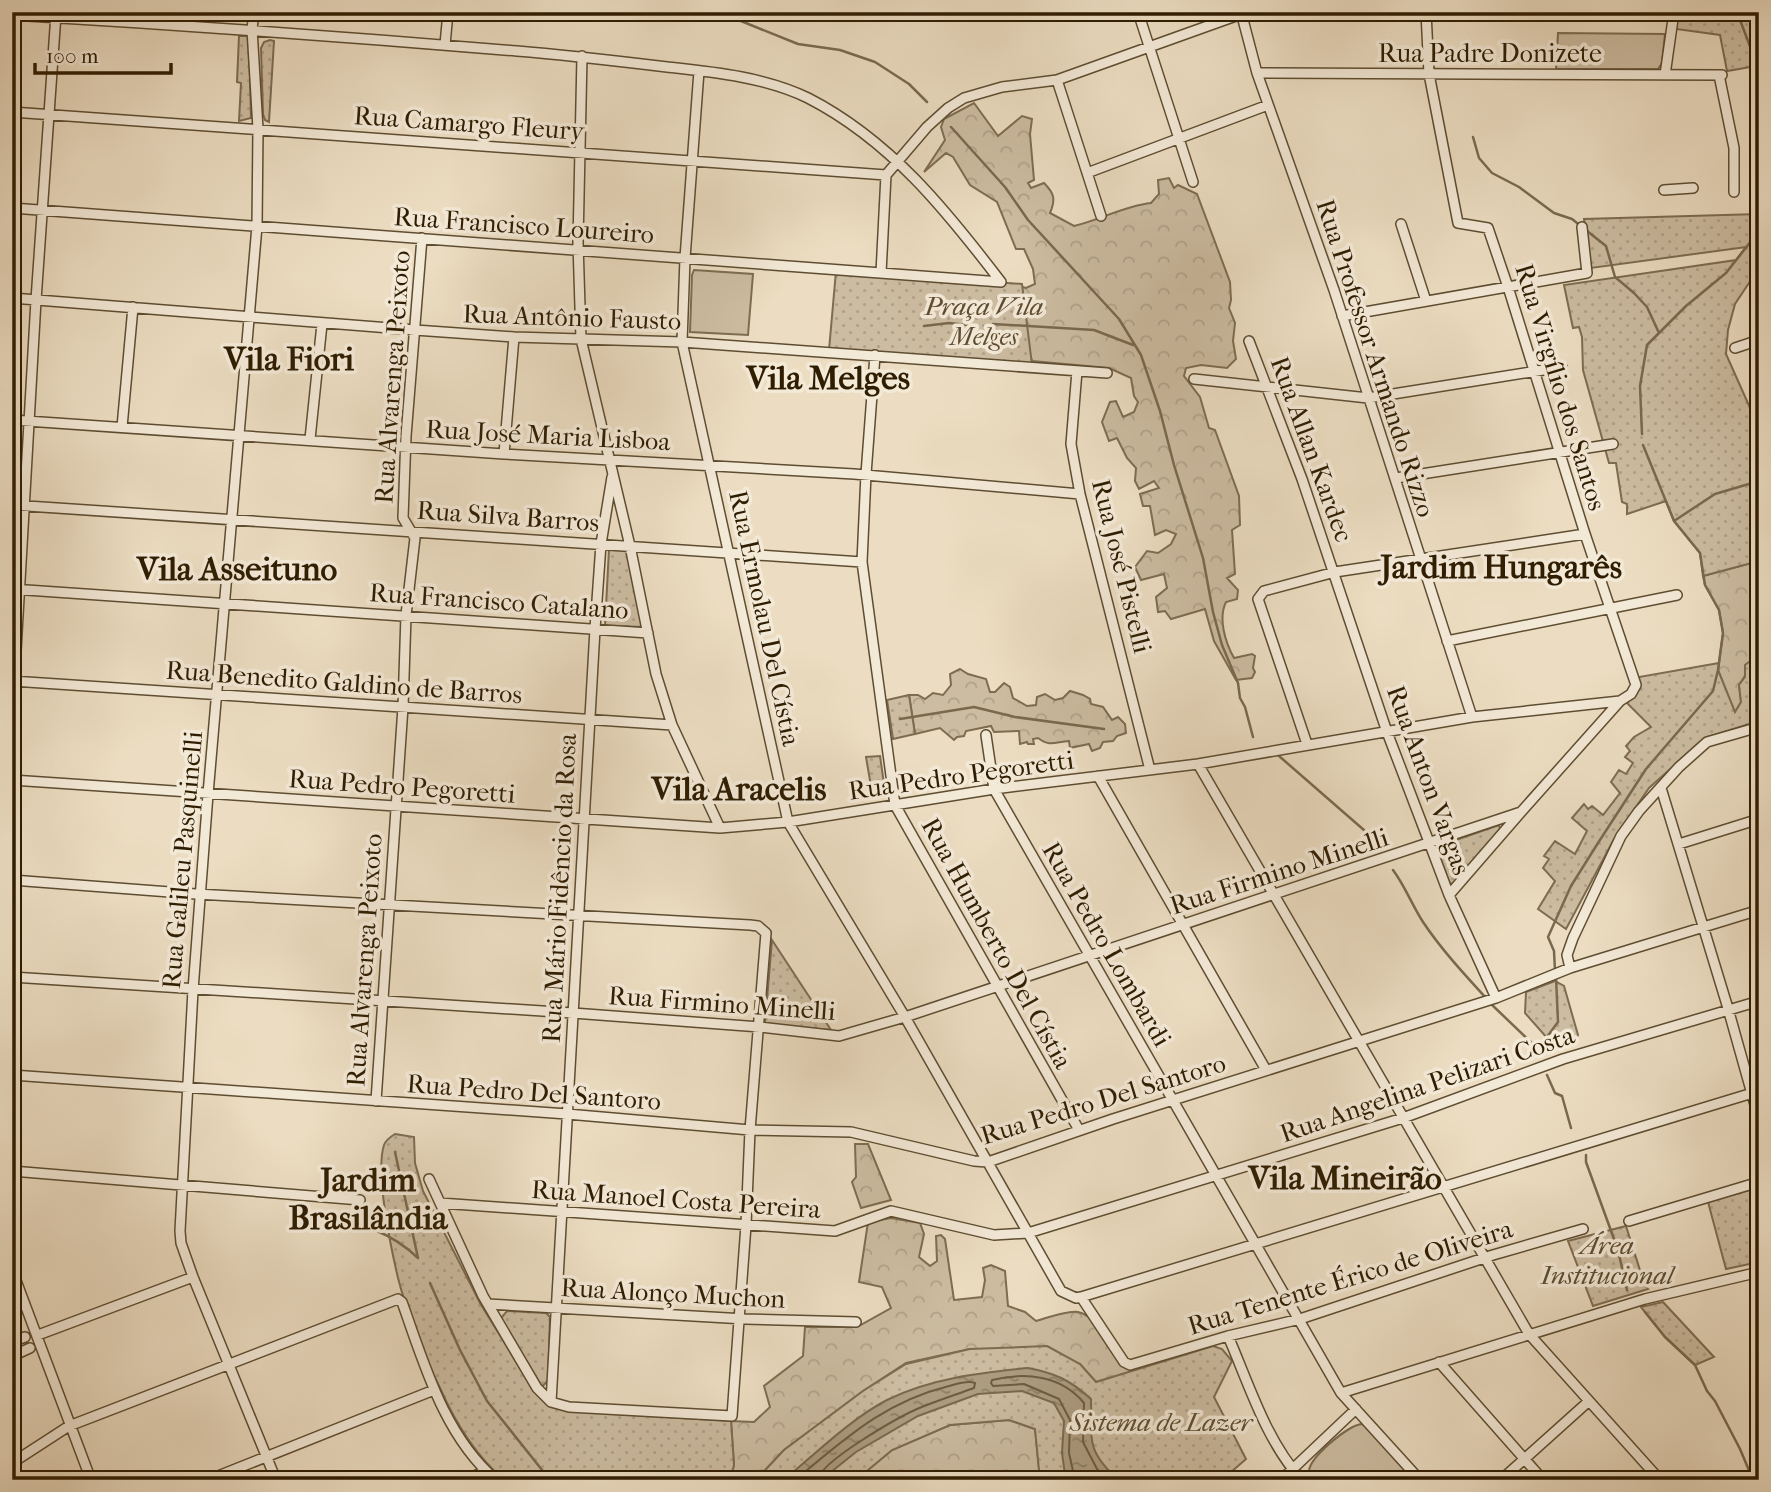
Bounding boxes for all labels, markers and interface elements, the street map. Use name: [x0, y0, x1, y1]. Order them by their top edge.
scale bar: [35, 32, 172, 76]
street label: Rua Padre Donizete: [1378, 38, 1602, 69]
text: 100 m: [46, 44, 99, 68]
street label: Rua Camargo Fleury: [353, 100, 586, 147]
street label: Rua Professor Armando Rizzo: [1309, 195, 1442, 521]
street label: Rua Francisco Loureiro: [393, 201, 655, 250]
street label: Rua Alvarenga Peixoto: [368, 249, 417, 505]
street label: Rua Virgílio dos Santos: [1508, 260, 1613, 514]
park label: Praça Vila Melges: [924, 291, 1043, 352]
street label: Rua Antônio Fausto: [462, 298, 682, 337]
district label: Vila Fiori: [223, 340, 354, 379]
street label: Rua Allan Kardec: [1264, 352, 1359, 546]
district label: Vila Melges: [745, 359, 910, 398]
street label: Rua José Maria Lisboa: [425, 414, 672, 457]
street label: Rua José Pistelli: [1085, 476, 1158, 657]
street label: Rua Ermolau Del Cístia: [722, 487, 807, 750]
street label: Rua Silva Barros: [416, 495, 600, 538]
district label: Jardim Hungarês: [1377, 548, 1622, 587]
district label: Vila Asseituno: [136, 550, 337, 589]
street label: Rua Francisco Catalano: [368, 577, 630, 626]
street label: Rua Benedito Galdino de Barros: [165, 655, 523, 710]
street label: Rua Anton Vargas: [1380, 681, 1477, 879]
street label: Rua Galileu Pasquinelli: [156, 729, 209, 990]
street label: Rua Mário Fidêncio da Rosa: [536, 731, 583, 1044]
street label: Rua Pedro Pegoretti: [846, 744, 1076, 807]
street label: Rua Pedro Pegoretti: [287, 763, 517, 810]
district label: Vila Aracelis: [650, 770, 827, 809]
street label: Rua Humberto Del Cístia: [915, 812, 1079, 1075]
street label: Rua Firmino Minelli: [1166, 821, 1393, 921]
street label: Rua Alvarenga Peixoto: [340, 832, 389, 1088]
street label: Rua Pedro Lombardi: [1035, 836, 1178, 1052]
street label: Rua Firmino Minelli: [607, 980, 837, 1027]
street label: Rua Angelina Pelizari Costa: [1276, 1019, 1579, 1149]
street label: Rua Pedro Del Santoro: [977, 1047, 1229, 1152]
street label: Rua Pedro Del Santoro: [406, 1068, 662, 1117]
district label: Vila Mineirão: [1247, 1159, 1442, 1198]
district label: Jardim Brasilândia: [288, 1161, 449, 1238]
street label: Rua Manoel Costa Pereira: [530, 1174, 823, 1225]
street label: Rua Tenente Érico de Oliveira: [1184, 1212, 1517, 1342]
park label: Área Institucional: [1540, 1230, 1676, 1291]
street label: Rua Alonço Muchon: [560, 1272, 786, 1315]
park label: Sistema de Lazer: [1069, 1407, 1255, 1438]

